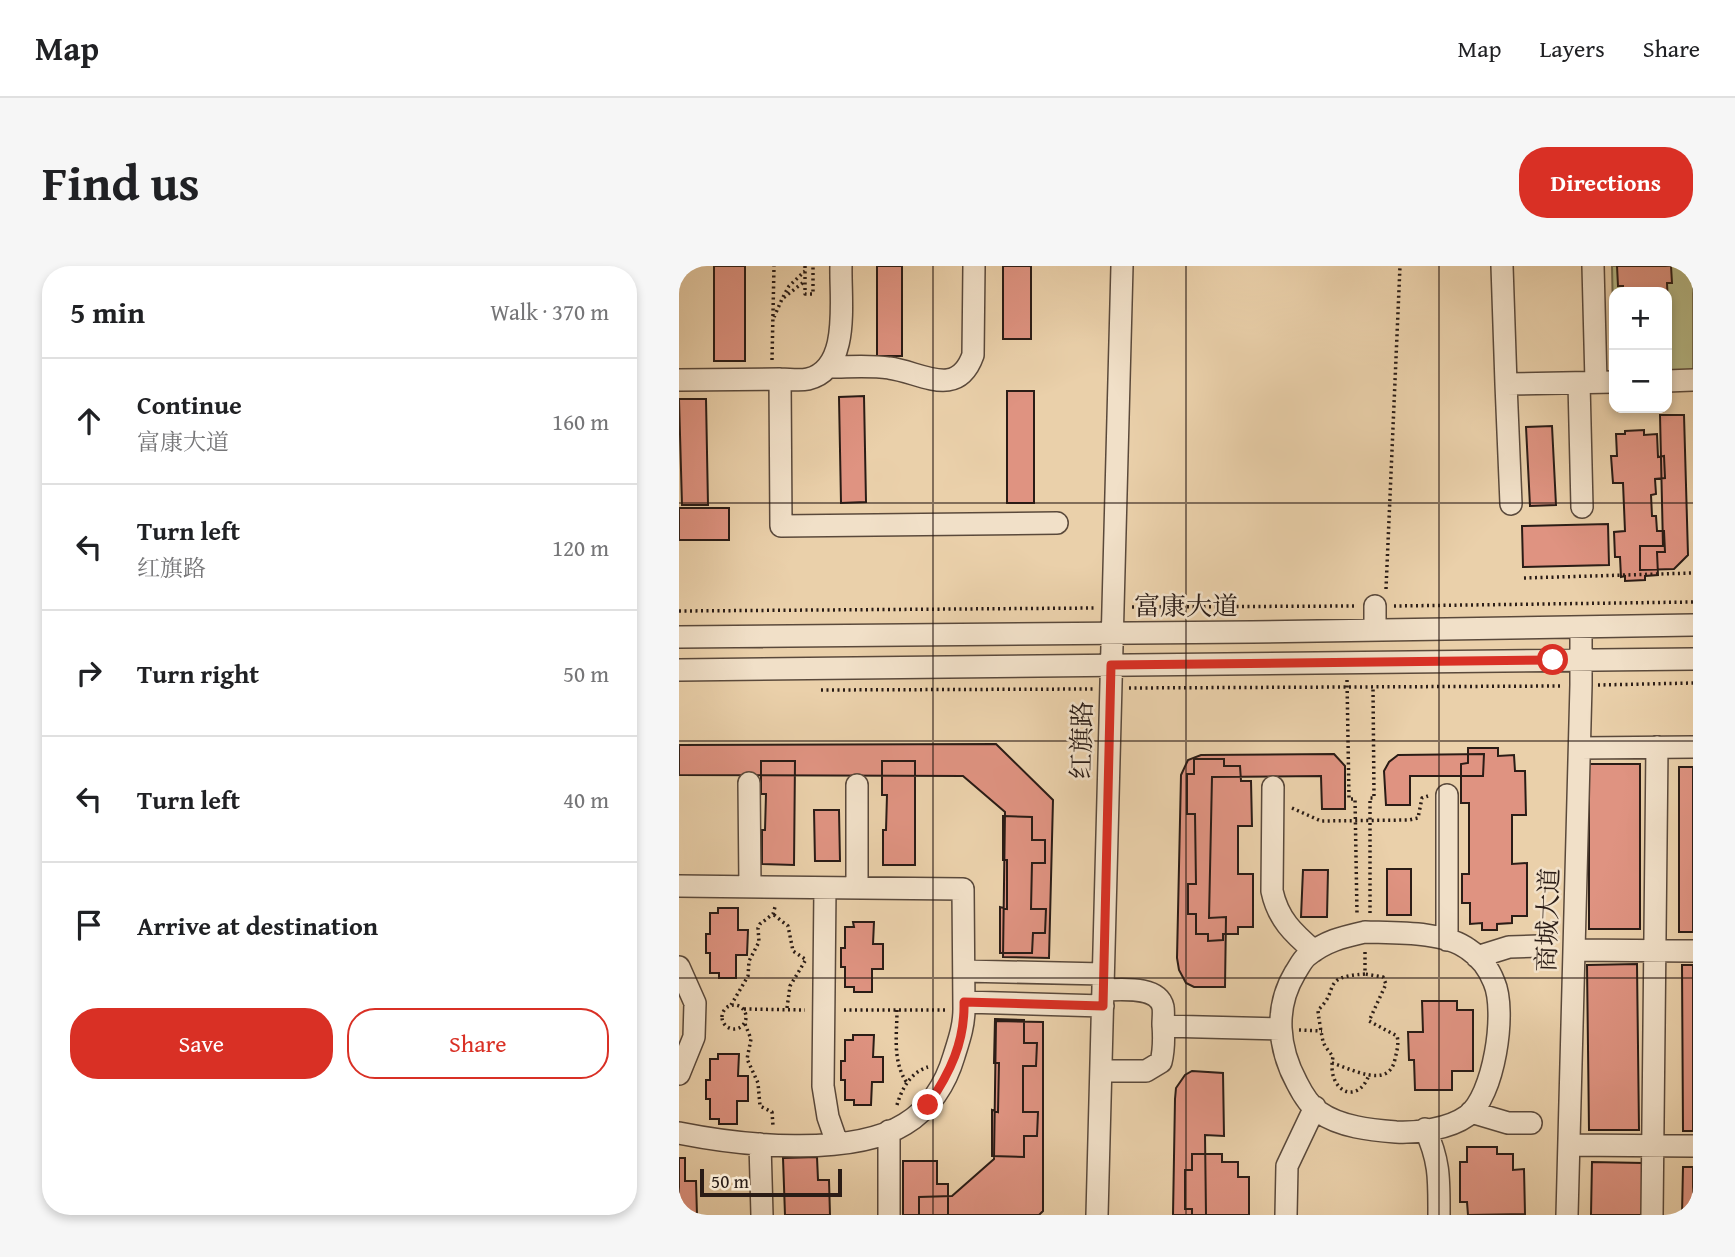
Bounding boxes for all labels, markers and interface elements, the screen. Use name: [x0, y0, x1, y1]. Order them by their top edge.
text: Map: [35, 24, 99, 72]
text: Map: [1458, 31, 1501, 66]
text: Layers: [1539, 31, 1605, 66]
text: Share: [1643, 31, 1700, 66]
text: Find us: [42, 146, 200, 218]
button: Directions: [1519, 147, 1693, 218]
map controls: [1609, 287, 1672, 413]
button: +: [1609, 287, 1672, 350]
text: 5 min: [70, 290, 145, 334]
text: Walk · 370 m: [490, 295, 609, 328]
button: −: [1609, 350, 1672, 413]
text: Continue: [137, 385, 242, 424]
icon: ahead: [70, 402, 108, 440]
text: 160 m: [552, 405, 609, 438]
text: 富康大道: [137, 425, 229, 458]
text: Turn left: [137, 511, 240, 550]
icon: left: [70, 528, 108, 566]
text: 120 m: [552, 531, 609, 564]
text: 红旗路: [137, 551, 206, 584]
street label: 富康大道: [1134, 586, 1238, 625]
route start: [1537, 644, 1568, 675]
icon: right: [70, 654, 108, 692]
text: Turn right: [137, 654, 259, 693]
text: 50 m: [563, 657, 609, 690]
street label: 红旗路: [1061, 701, 1101, 779]
icon: left: [70, 780, 108, 818]
text: Turn left: [137, 780, 240, 819]
text: 40 m: [563, 783, 609, 816]
street label: 商城大道: [1526, 867, 1568, 973]
icon: arrive: [70, 906, 108, 944]
text: Arrive at destination: [137, 906, 378, 945]
button: Save: [70, 1008, 333, 1079]
button: Share: [347, 1008, 609, 1079]
route end: [912, 1089, 943, 1120]
scale bar: [700, 1166, 842, 1198]
text: 50 m: [711, 1167, 749, 1195]

